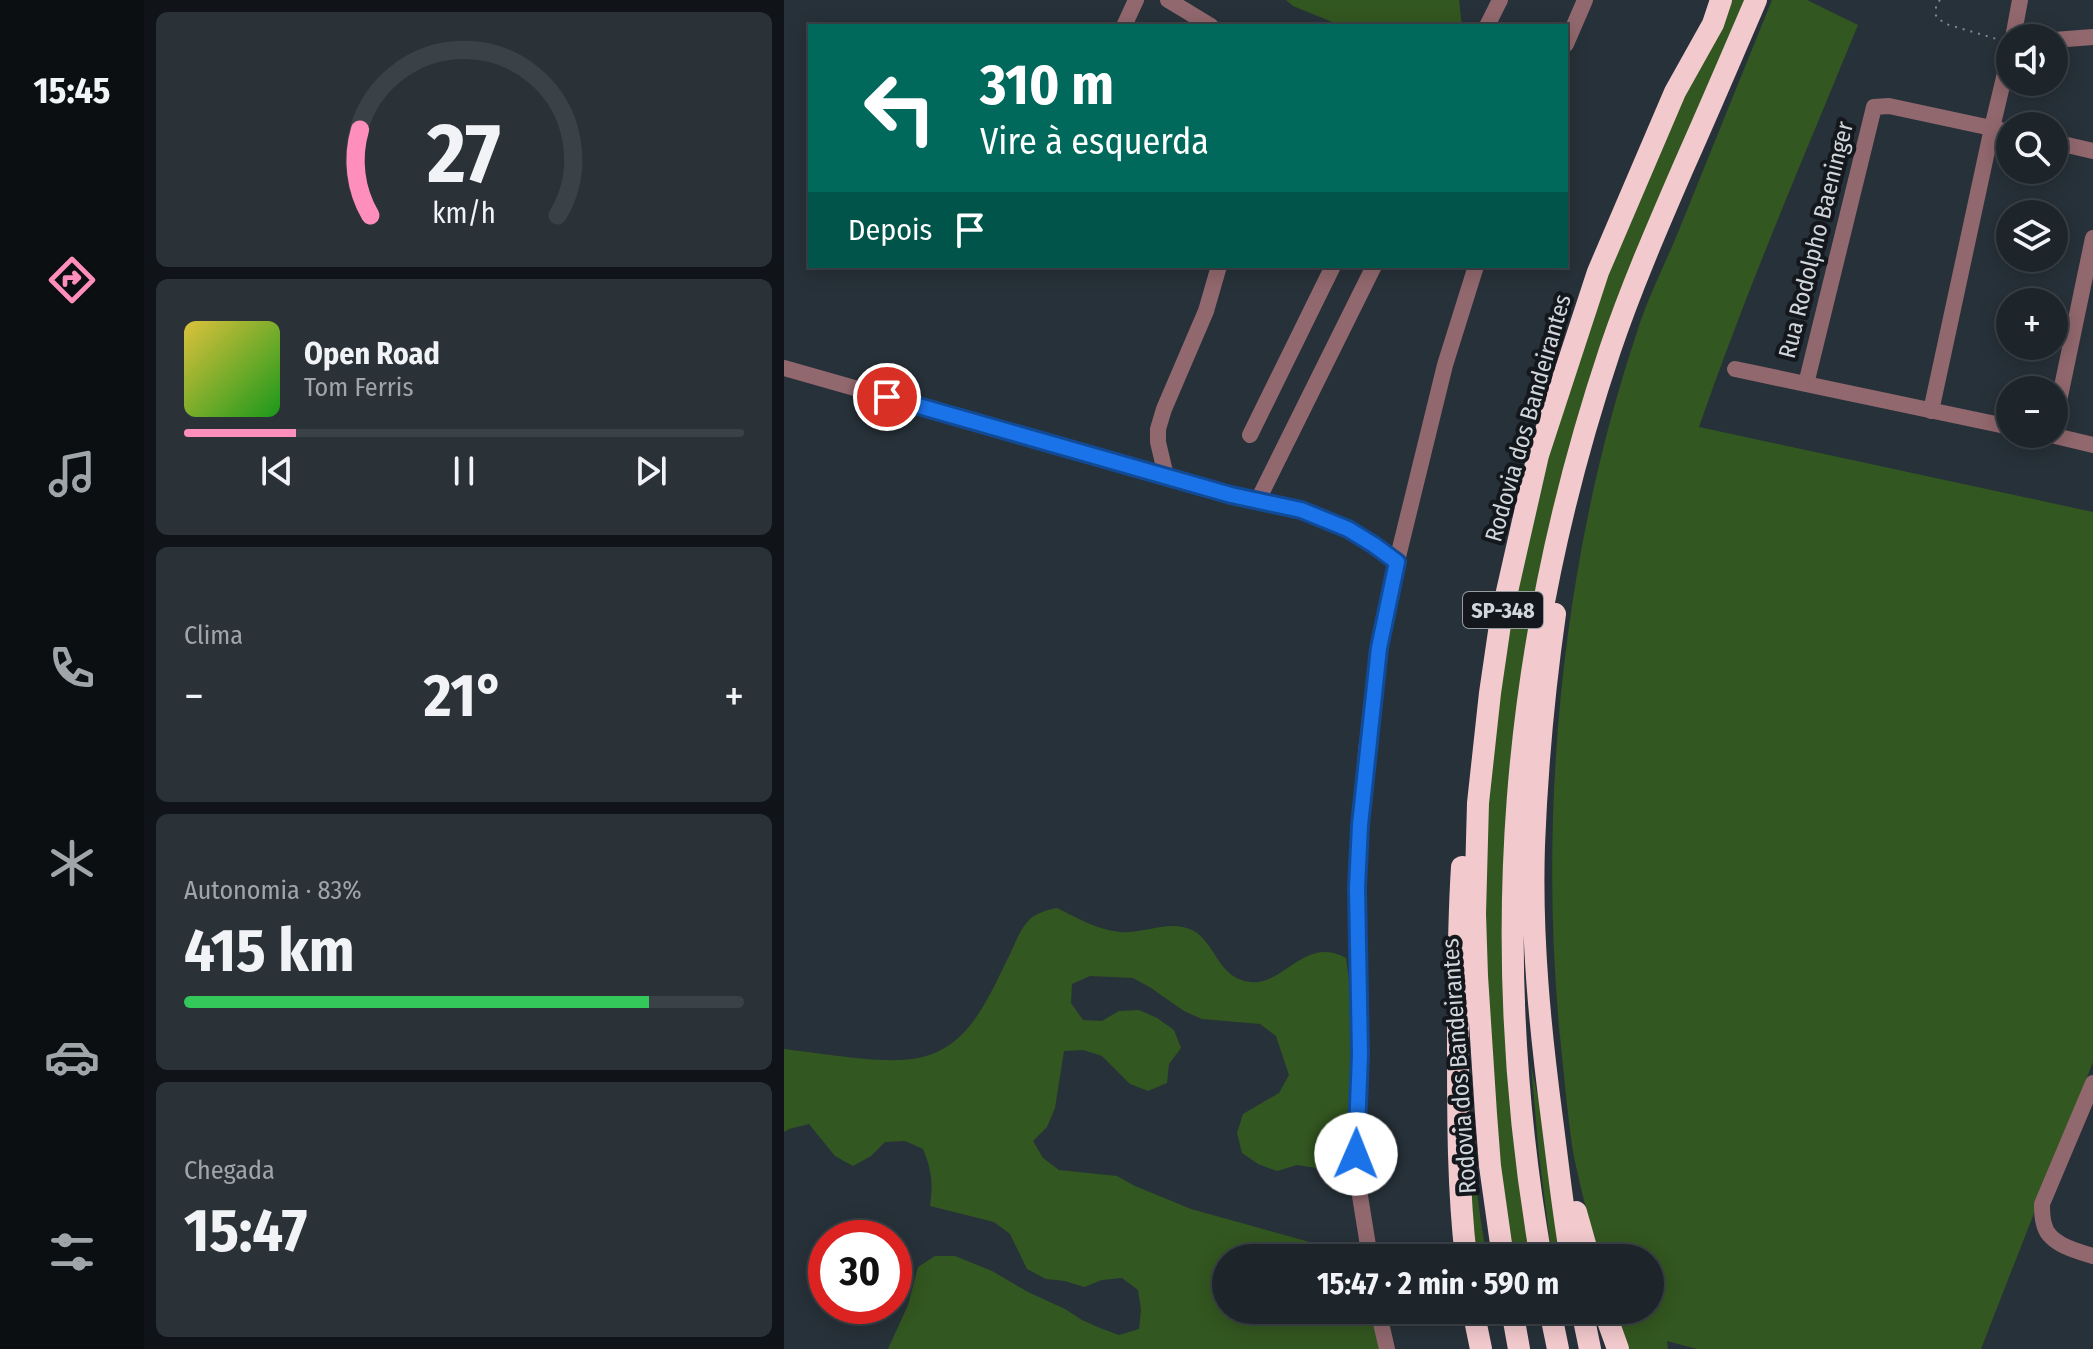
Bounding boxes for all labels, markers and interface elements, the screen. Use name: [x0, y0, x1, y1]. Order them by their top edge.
map controls: [1996, 24, 2068, 448]
button: sound: [1996, 24, 2068, 96]
text: 310 m: [980, 52, 1114, 119]
icon: left: [848, 56, 952, 160]
text: 15:45: [34, 69, 110, 113]
text: 27: [426, 103, 501, 203]
button: search: [1996, 112, 2068, 184]
street label: Rua Rodolpho Baeninger: [1773, 118, 1859, 361]
text: Vire à esquerda: [980, 120, 1209, 164]
text: km/h: [432, 196, 496, 231]
button: layers: [1996, 200, 2068, 272]
icon: arrive: [948, 208, 992, 252]
text: Depois: [848, 212, 932, 248]
icon: directions: [44, 252, 100, 308]
button: +: [1996, 288, 2068, 360]
street label: Rodovia dos Bandeirantes: [1479, 291, 1577, 545]
text: Open Road: [304, 336, 440, 372]
pin: [853, 363, 921, 431]
text: Tom Ferris: [304, 372, 414, 403]
icon: arrive: [865, 375, 909, 419]
button: −: [1996, 376, 2068, 448]
icon: music: [44, 446, 100, 502]
icon: previous: [255, 449, 299, 493]
icon: pause: [442, 449, 486, 493]
icon: next: [629, 449, 673, 493]
road number: SP-348: [1463, 592, 1543, 628]
text: Clima: [184, 620, 243, 651]
icon: phone: [44, 640, 100, 696]
text: 21°: [424, 660, 504, 732]
text: −: [184, 670, 204, 723]
text: +: [724, 670, 744, 723]
icon: climate: [44, 835, 100, 891]
text: Autonomia · 83%: [184, 875, 362, 906]
text: 415 km: [184, 915, 354, 987]
street label: Rodovia dos Bandeirantes: [1436, 937, 1482, 1195]
icon: car: [44, 1029, 100, 1085]
position arrow: [1314, 1112, 1398, 1196]
text: Chegada: [184, 1155, 275, 1186]
text: 15:47: [184, 1195, 307, 1267]
speed limit sign: 30: [808, 1220, 912, 1324]
icon: filters: [44, 1224, 100, 1280]
text: 15:47 · 2 min · 590 m: [1317, 1266, 1559, 1302]

